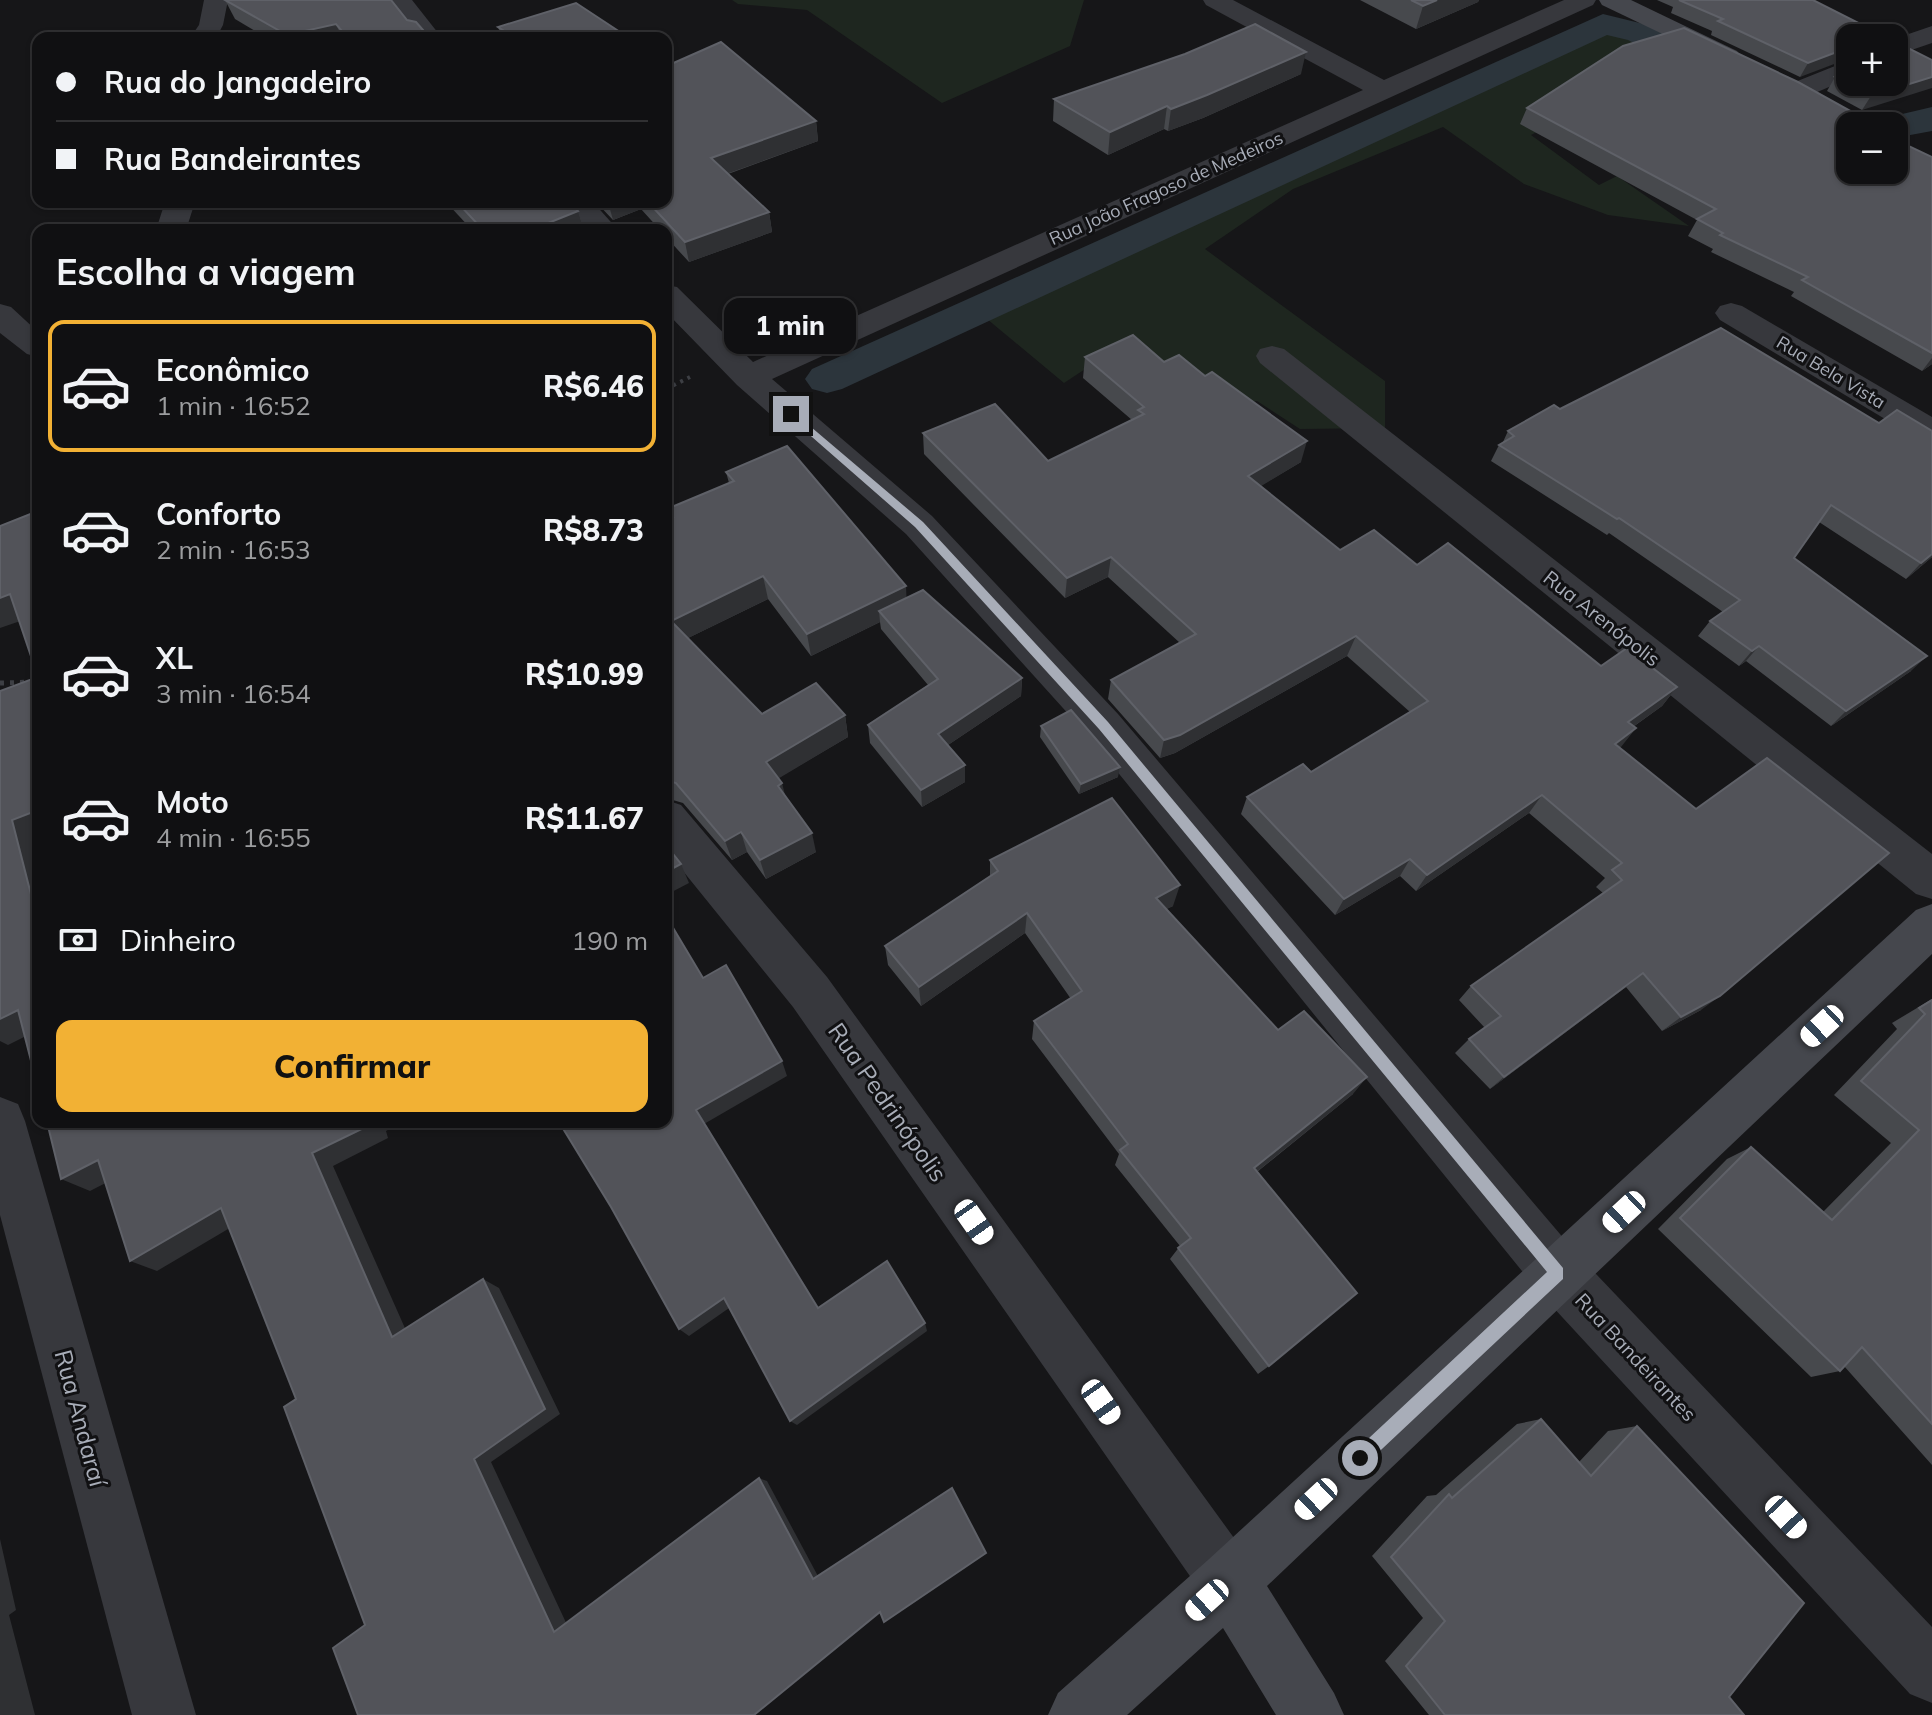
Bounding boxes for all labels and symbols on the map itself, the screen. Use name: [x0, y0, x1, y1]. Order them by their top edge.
street label: Rua João Fragoso de Medeiros: [1046, 126, 1287, 250]
callout: 1 min: [725, 298, 857, 354]
street label: Rua Bela Vista: [1772, 330, 1890, 414]
route end: [773, 396, 809, 432]
street label: Rua Arenópolis: [1539, 565, 1665, 671]
car: [1796, 1001, 1848, 1051]
street label: Rua Pedrinópolis: [822, 1017, 954, 1187]
car: [1598, 1187, 1650, 1237]
car: [950, 1195, 998, 1249]
street label: Rua Bandeirantes: [1570, 1288, 1702, 1426]
street label: Rua Andaraí: [48, 1346, 114, 1491]
car: [1077, 1375, 1125, 1429]
route start: [1342, 1440, 1378, 1476]
car: [1290, 1474, 1342, 1524]
car: [1761, 1491, 1811, 1543]
car: [1181, 1575, 1233, 1625]

